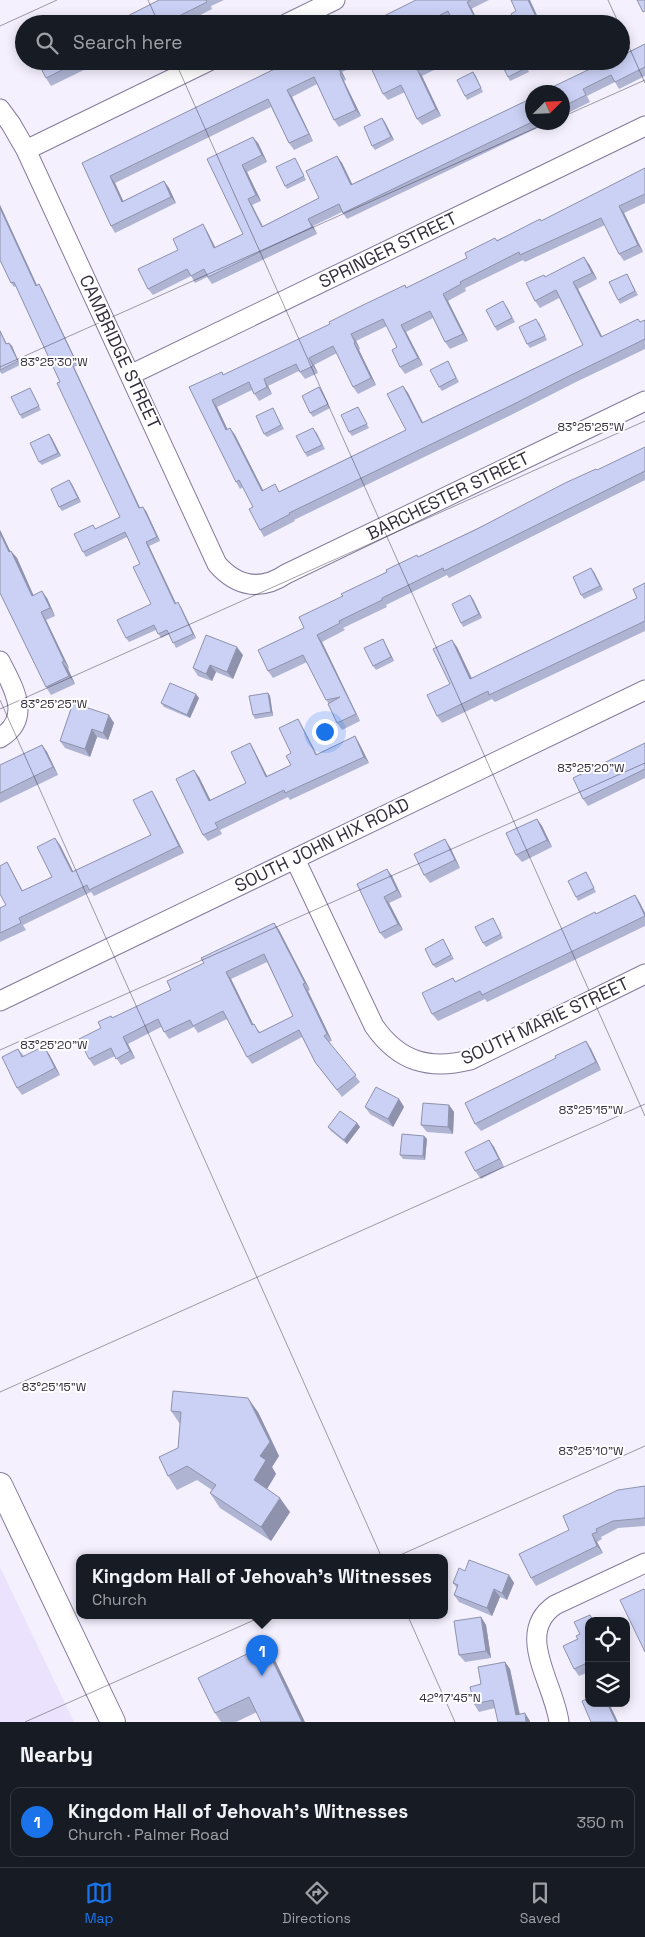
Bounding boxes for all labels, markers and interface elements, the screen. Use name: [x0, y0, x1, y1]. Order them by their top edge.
search box: [15, 15, 630, 70]
icon: search: [33, 29, 61, 57]
text: Search here: [73, 30, 183, 55]
north arrow: [525, 85, 570, 130]
street label: SPRINGER STREET: [315, 206, 461, 293]
street label: CAMBRIDGE STREET: [75, 271, 167, 433]
text: 83°25'30"W: [20, 354, 88, 370]
text: 83°25'25"W: [558, 419, 625, 435]
street label: BARCHESTER STREET: [363, 446, 533, 545]
text: 83°25'25"W: [21, 696, 88, 712]
your location: [312, 719, 338, 745]
text: 83°25'20"W: [557, 760, 625, 776]
street label: SOUTH JOHN HIX ROAD: [231, 792, 413, 897]
street label: SOUTH MARIE STREET: [457, 971, 633, 1070]
text: 83°25'20"W: [20, 1037, 88, 1053]
text: 83°25'15"W: [559, 1102, 624, 1118]
text: 83°25'15"W: [22, 1379, 87, 1395]
text: 83°25'10"W: [558, 1443, 624, 1459]
popup: [76, 1554, 448, 1619]
text: Kingdom Hall of Jehovah's Witnesses: [92, 1564, 432, 1589]
text: Church: [92, 1589, 147, 1610]
map controls: [585, 1617, 630, 1707]
button: locate: [585, 1617, 630, 1662]
pin: 1: [246, 1635, 278, 1676]
button: layers: [585, 1662, 630, 1707]
text: 42°17'45"N: [419, 1690, 481, 1706]
text: Nearby: [20, 1741, 93, 1768]
text: Kingdom Hall of Jehovah's Witnesses: [68, 1799, 408, 1824]
text: 1: [33, 1812, 41, 1833]
text: 350 m: [577, 1812, 624, 1833]
text: Church · Palmer Road: [68, 1824, 229, 1845]
tab: Map: [84, 1879, 114, 1927]
tab: Directions: [282, 1879, 351, 1927]
tab: Saved: [520, 1879, 561, 1927]

